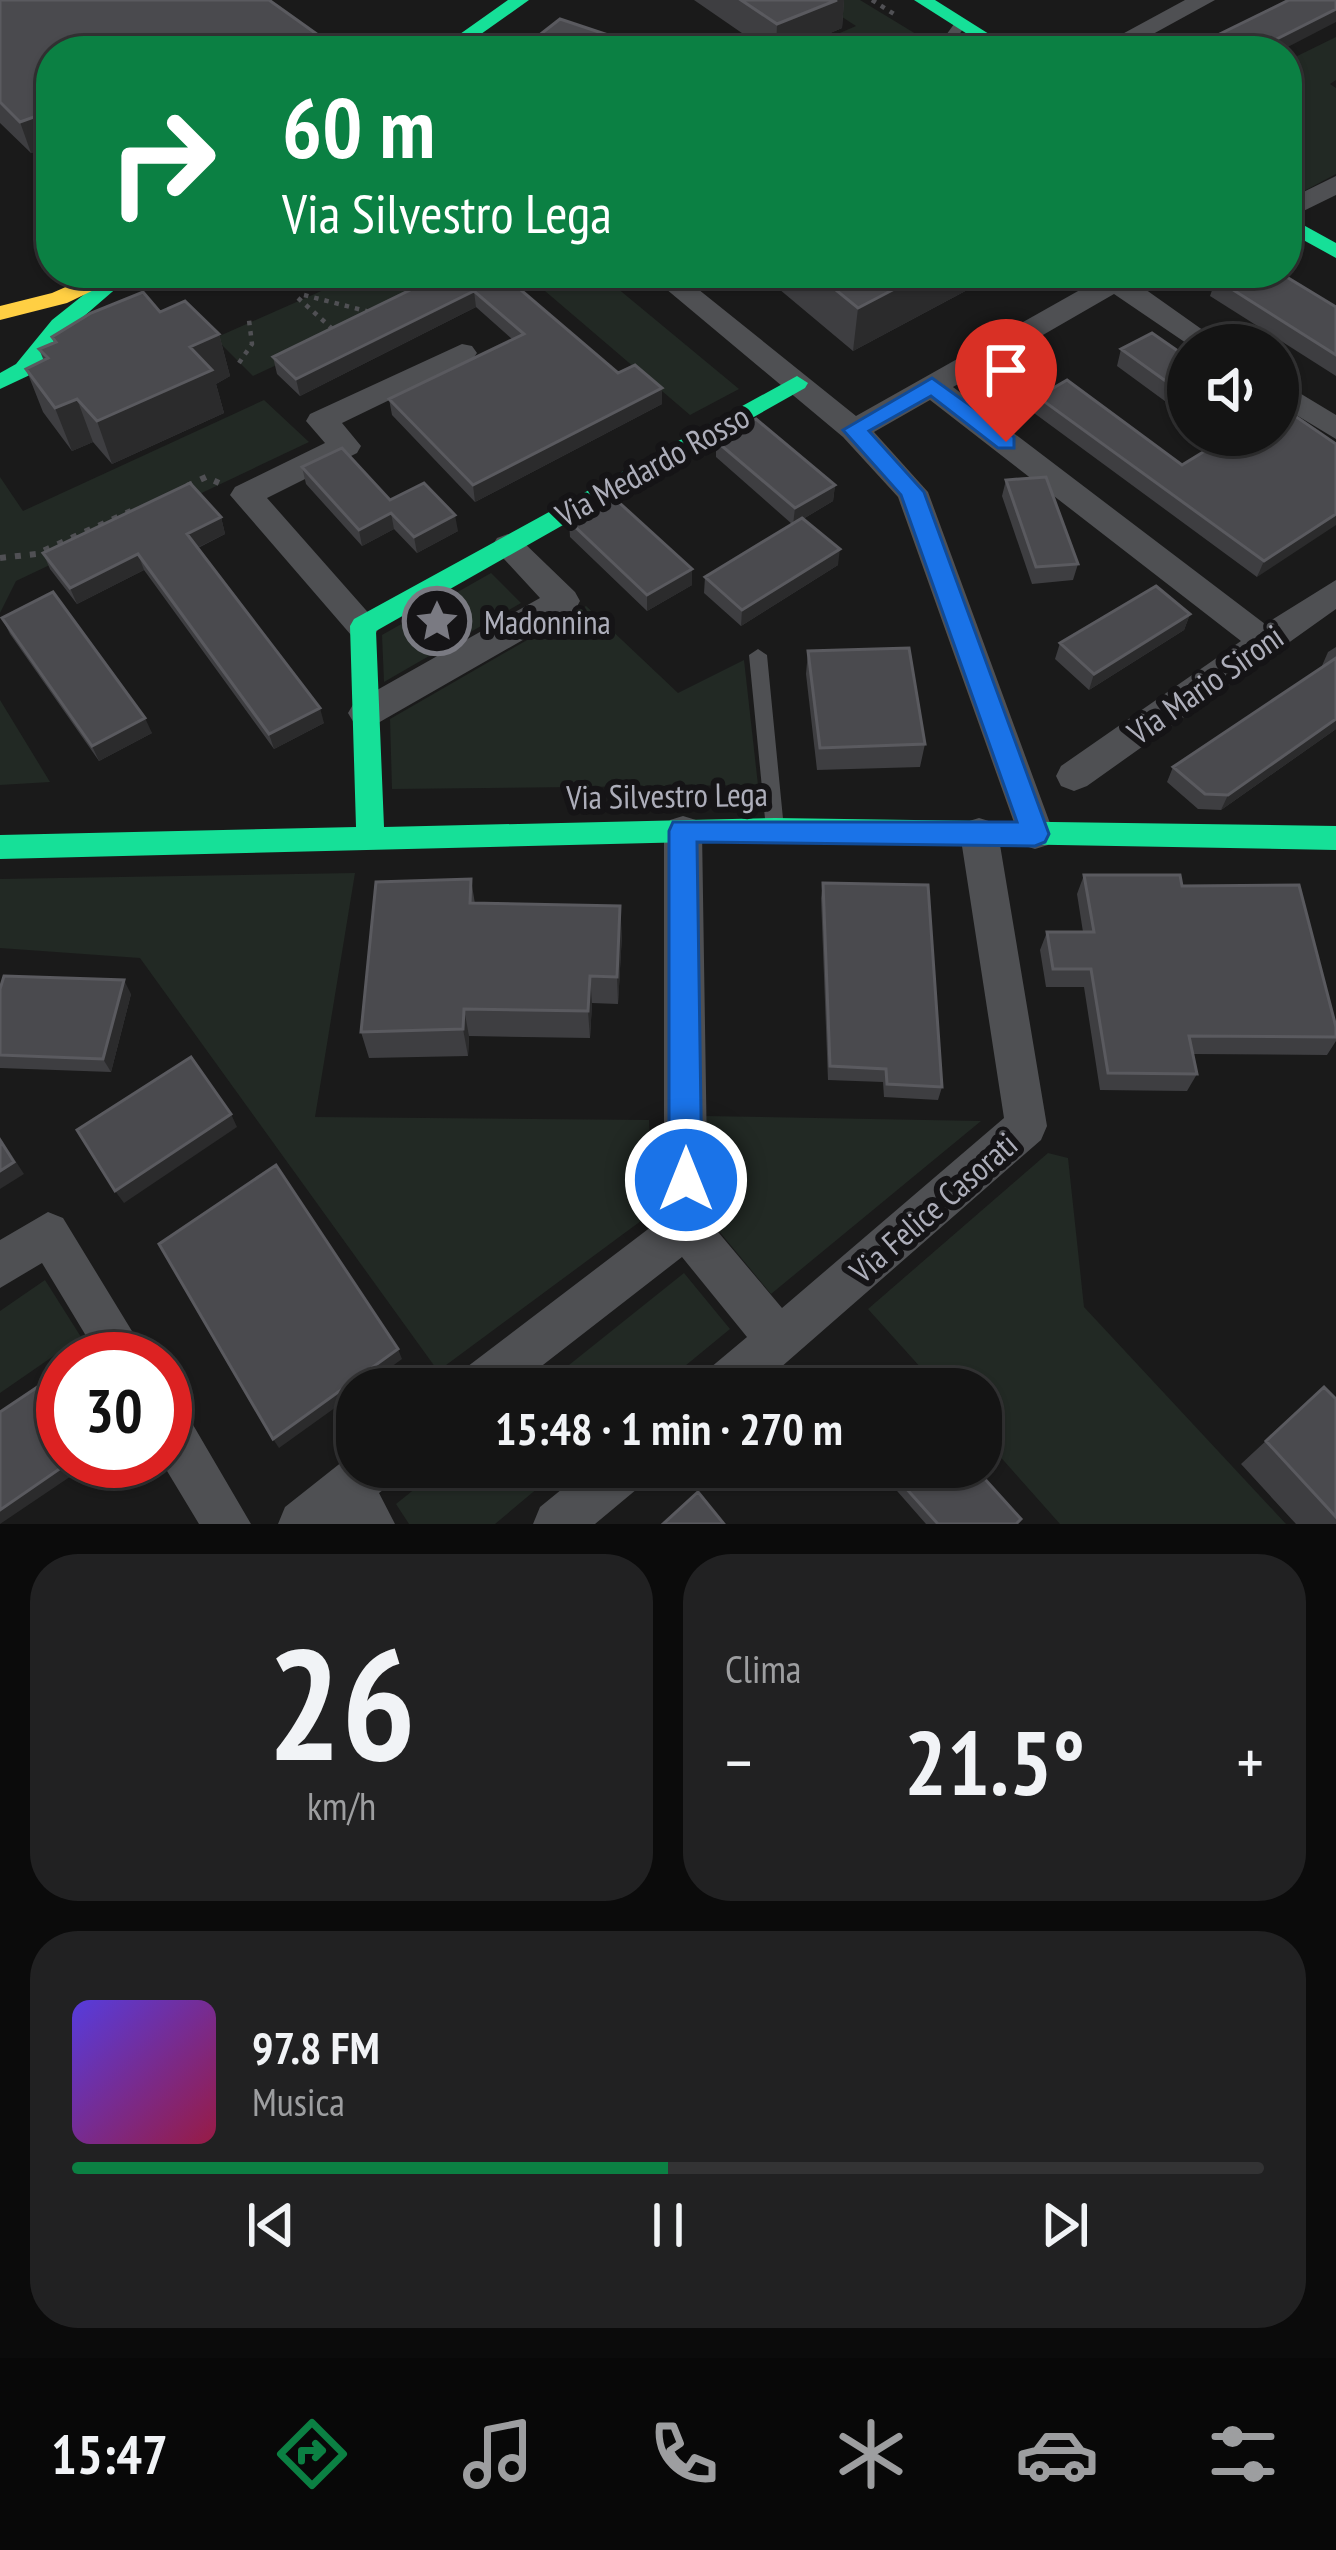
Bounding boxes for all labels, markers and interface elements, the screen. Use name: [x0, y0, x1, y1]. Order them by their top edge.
text: 60 m: [282, 72, 435, 181]
icon: right: [84, 84, 240, 240]
text: Via Silvestro Lega: [282, 178, 612, 248]
pin: [955, 319, 1057, 442]
map controls: [1167, 324, 1299, 456]
button: sound: [1167, 324, 1299, 456]
icon: arrive: [973, 337, 1039, 403]
street label: Via Medardo Rosso: [547, 394, 756, 536]
place icon: Madonnina: [402, 586, 472, 656]
place label: Madonnina: [484, 600, 611, 643]
street label: Via Mario Sironi: [1118, 615, 1291, 754]
street label: Via Silvestro Lega: [565, 772, 768, 818]
position arrow: [623, 1117, 749, 1243]
street label: Via Felice Casorati: [840, 1122, 1026, 1292]
speed limit sign: 30: [36, 1332, 192, 1488]
text: 15:48 · 1 min · 270 m: [495, 1399, 843, 1457]
text: 26: [267, 1601, 416, 1803]
text: Clima: [725, 1643, 801, 1694]
text: 21.5°: [904, 1703, 1085, 1820]
text: −: [725, 1719, 752, 1804]
text: +: [1237, 1719, 1264, 1804]
text: km/h: [307, 1780, 376, 1831]
text: 97.8 FM: [252, 2018, 380, 2076]
text: Musica: [252, 2076, 345, 2127]
icon: previous: [238, 2192, 304, 2258]
icon: pause: [635, 2192, 701, 2258]
icon: next: [1032, 2192, 1098, 2258]
icon: directions: [270, 2412, 354, 2496]
icon: music: [456, 2412, 540, 2496]
icon: phone: [642, 2412, 726, 2496]
icon: climate: [829, 2412, 913, 2496]
icon: car: [1015, 2412, 1099, 2496]
icon: filters: [1201, 2412, 1285, 2496]
text: 15:47: [51, 2419, 168, 2489]

